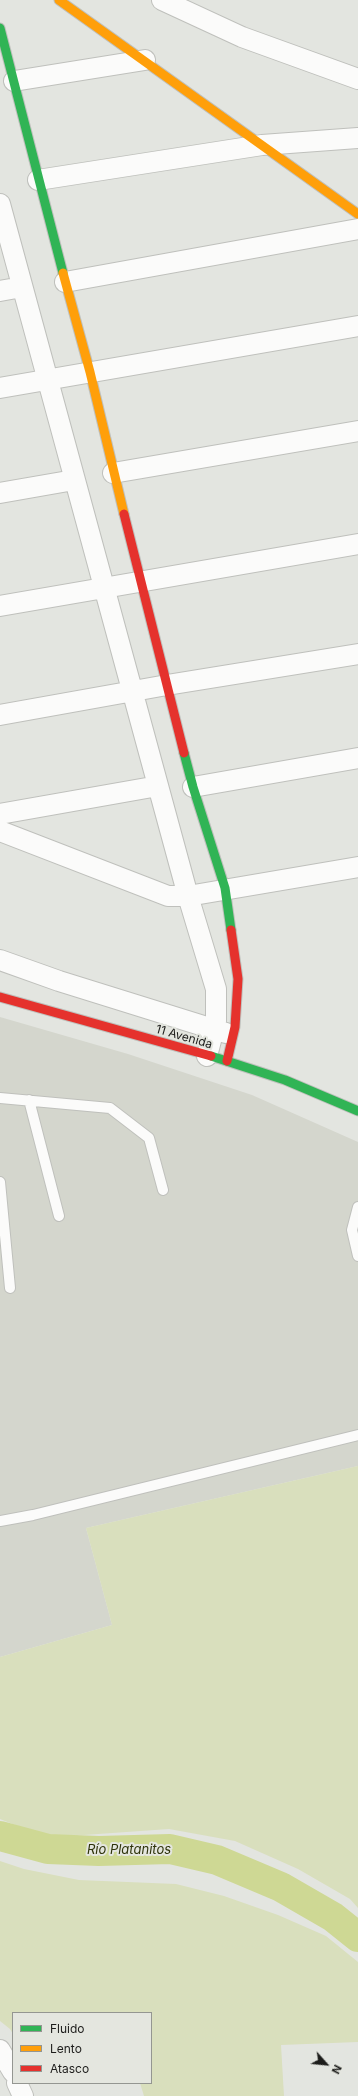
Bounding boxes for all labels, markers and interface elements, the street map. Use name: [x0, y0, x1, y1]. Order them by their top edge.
street label: 11 Avenida: [154, 1022, 214, 1052]
water label: Río Platanitos: [87, 1842, 171, 1858]
legend: [12, 2012, 152, 2084]
text: Fluido: [50, 2021, 85, 2036]
text: Lento: [50, 2041, 82, 2056]
north arrow: [306, 2044, 346, 2084]
text: Atasco: [50, 2061, 89, 2076]
text: N: [329, 2063, 345, 2076]

